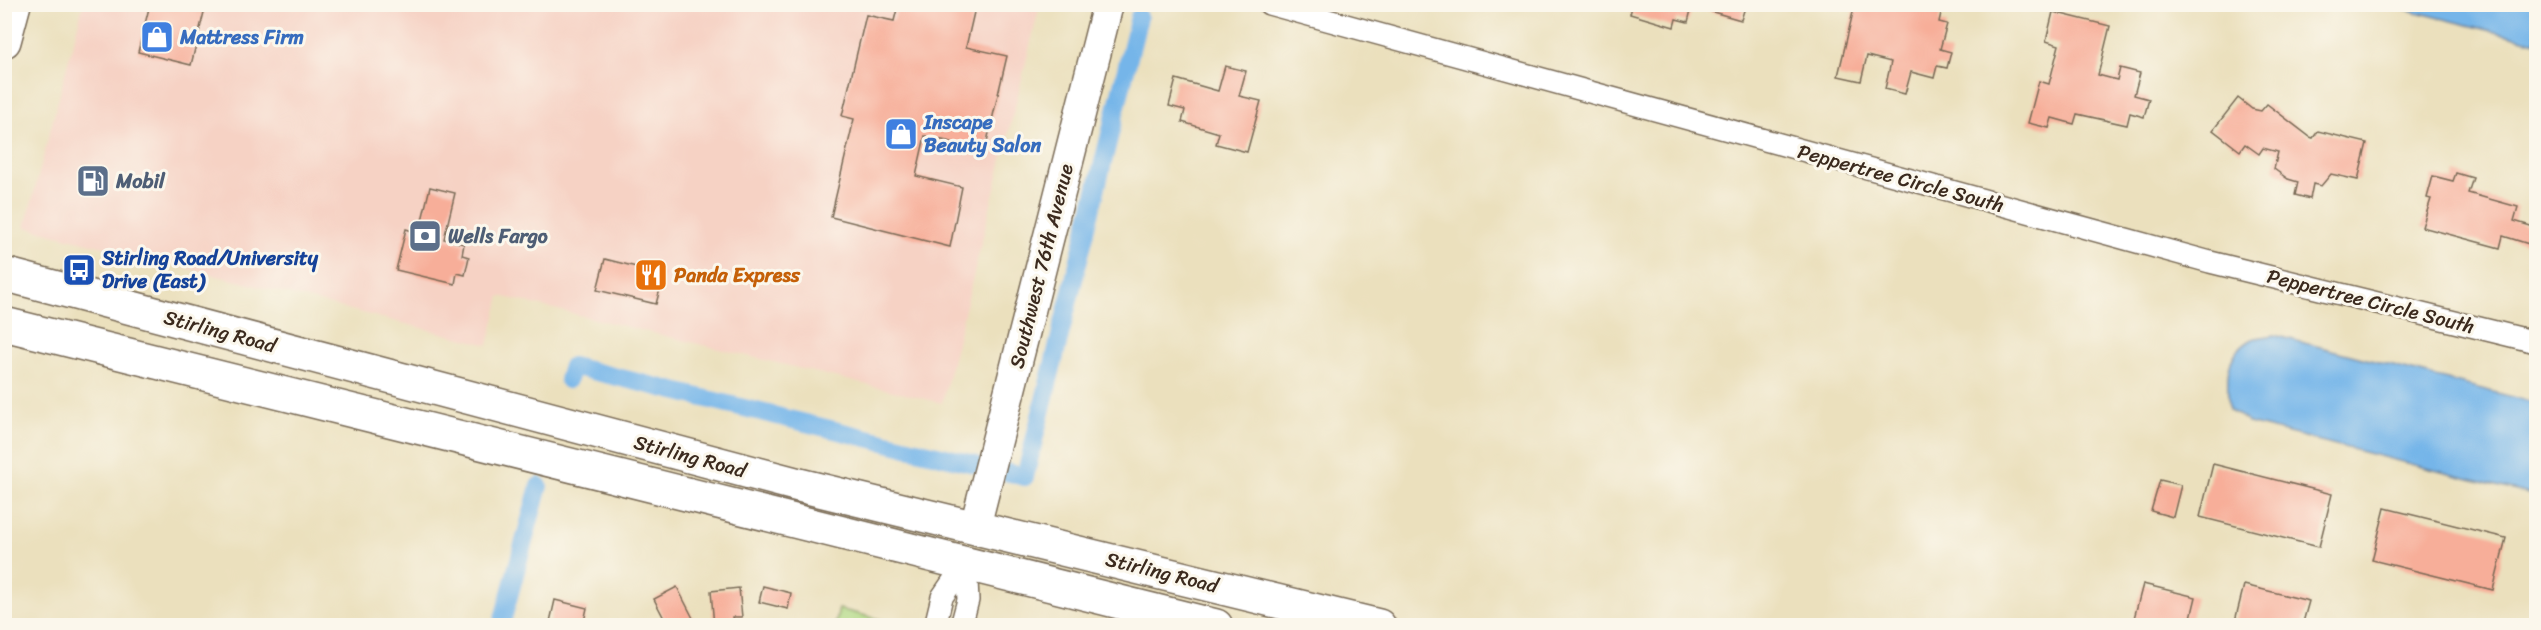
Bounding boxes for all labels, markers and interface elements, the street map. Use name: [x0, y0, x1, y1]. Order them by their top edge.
shop icon: Mattress Firm: [139, 19, 175, 55]
place label: Mattress Firm: [179, 20, 304, 55]
place label: Inscape Beauty Salon: [923, 105, 1041, 163]
shop icon: Inscape Beauty Salon: [883, 116, 919, 152]
street label: Peppertree Circle South: [1794, 134, 2008, 223]
street label: Southwest 76th Avenue: [999, 160, 1084, 372]
fuel station icon: Mobil: [75, 163, 111, 199]
place label: Mobil: [115, 164, 166, 199]
bank icon: Wells Fargo: [407, 218, 443, 254]
place label: Wells Fargo: [448, 219, 548, 254]
place label: Stirling Road/University Drive (East): [101, 241, 319, 299]
bus stop icon: Stirling Road/University Drive (East): [61, 252, 97, 288]
restaurant icon: Panda Express: [633, 257, 669, 293]
place label: Panda Express: [674, 258, 801, 293]
street label: Peppertree Circle South: [2263, 259, 2478, 344]
street label: Stirling Road: [160, 300, 281, 364]
street label: Stirling Road: [630, 425, 751, 489]
street label: Stirling Road: [1102, 542, 1223, 604]

